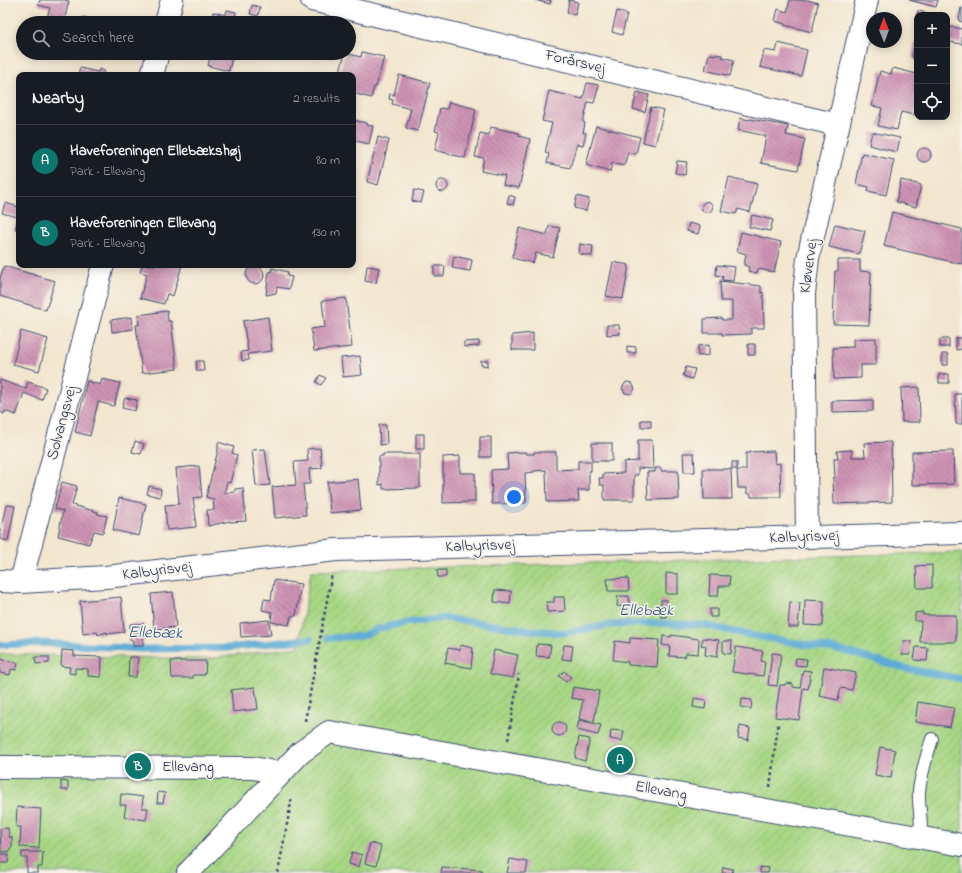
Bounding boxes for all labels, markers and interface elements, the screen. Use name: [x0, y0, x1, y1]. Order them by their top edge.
north arrow: [866, 12, 902, 48]
map controls: [914, 12, 950, 120]
button: +: [914, 12, 950, 48]
search box: [16, 16, 356, 60]
icon: search: [30, 27, 52, 49]
text: Search here: [62, 27, 134, 49]
street label: Forårsvej: [542, 43, 608, 81]
button: −: [914, 48, 950, 84]
button: locate: [914, 84, 950, 120]
text: Nearby: [32, 86, 84, 111]
text: 2 results: [293, 89, 340, 108]
text: Haveforeningen Ellebækshøj: [70, 140, 240, 162]
text: A: [41, 151, 49, 170]
text: 80 m: [316, 151, 340, 170]
text: Park · Ellevang: [70, 162, 145, 181]
text: Haveforeningen Ellevang: [70, 212, 216, 234]
text: B: [41, 223, 49, 242]
text: 130 m: [312, 223, 340, 242]
text: Park · Ellevang: [70, 234, 145, 253]
street label: Kløvervej: [793, 237, 825, 295]
street label: Solvangsvej: [41, 382, 84, 463]
your location: [504, 487, 524, 507]
street label: Kalbyrisvej: [769, 524, 840, 550]
street label: Kalbyrisvej: [445, 533, 516, 559]
street label: Kalbyrisvej: [121, 555, 194, 587]
water label: Ellebæk: [619, 598, 675, 623]
water label: Ellebæk: [128, 620, 184, 646]
pin: A: [607, 745, 633, 775]
pin: B: [125, 751, 151, 781]
street label: Ellevang: [162, 755, 214, 779]
street label: Ellevang: [633, 775, 689, 807]

